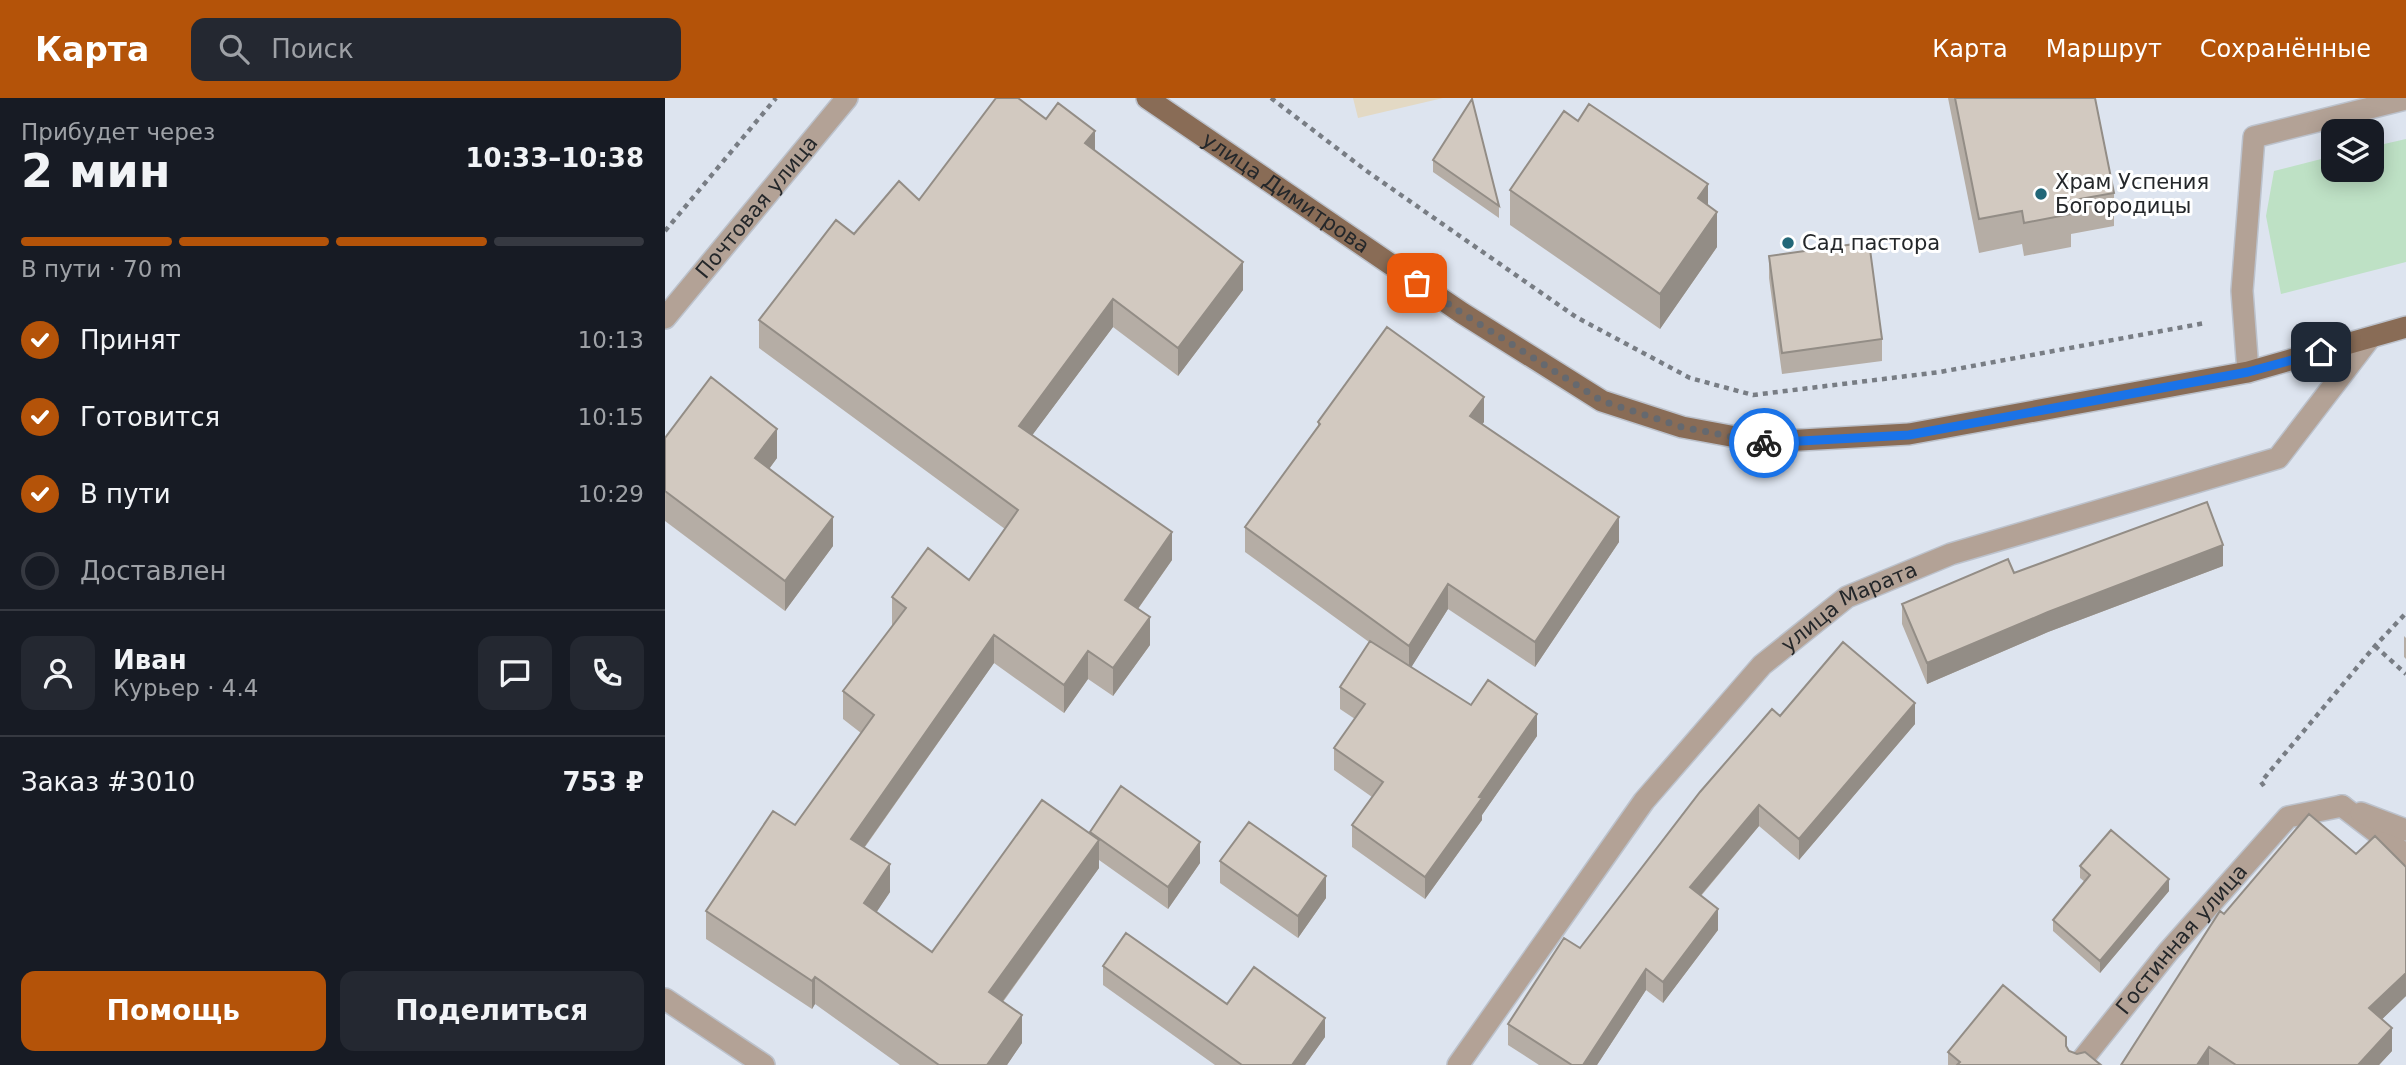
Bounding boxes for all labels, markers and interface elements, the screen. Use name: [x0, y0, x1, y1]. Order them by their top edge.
search box: [191, 18, 681, 81]
text: Карта: [35, 30, 149, 69]
icon: search: [215, 30, 253, 68]
text: Поиск: [271, 34, 354, 64]
text: Карта: [1932, 35, 2008, 63]
text: Маршрут: [2046, 35, 2162, 63]
text: Сохранённые: [2200, 35, 2371, 63]
text: Прибудет через: [21, 119, 215, 145]
map controls: [2321, 119, 2384, 182]
button: layers: [2321, 119, 2384, 182]
street label: улица Димитрова: [1198, 127, 1374, 258]
street label: Почтовая улица: [691, 131, 823, 283]
text: 10:33–10:38: [465, 143, 644, 173]
text: 2 мин: [21, 144, 171, 198]
place label: Храм Успения Богородицы: [2055, 170, 2209, 218]
marker: Храм Успения Богородицы: [2033, 186, 2049, 202]
place label: Сад пастора: [1802, 231, 1940, 255]
marker: Сад пастора: [1780, 235, 1796, 251]
pin: [1387, 253, 1447, 313]
text: В пути · 70 m: [21, 256, 182, 282]
icon: bag: [1398, 264, 1436, 302]
icon: check: [21, 321, 59, 359]
pin: [2291, 322, 2351, 382]
text: Принят: [80, 325, 181, 355]
text: 10:13: [578, 327, 644, 353]
icon: home: [2302, 333, 2340, 371]
icon: check: [21, 398, 59, 436]
text: Готовится: [80, 402, 220, 432]
text: 10:15: [578, 404, 644, 430]
courier: [1729, 408, 1799, 478]
icon: bike: [1745, 424, 1783, 462]
icon: check: [21, 475, 59, 513]
text: В пути: [80, 479, 171, 509]
text: 10:29: [578, 481, 644, 507]
text: Доставлен: [80, 556, 227, 586]
street label: улица Марата: [1776, 557, 1921, 657]
button: person: [21, 636, 95, 710]
button: chat: [478, 636, 552, 710]
button: phone: [570, 636, 644, 710]
text: Иван: [113, 645, 187, 675]
text: Курьер · 4.4: [113, 675, 258, 701]
text: Заказ #3010: [21, 767, 195, 797]
text: 753 ₽: [563, 767, 644, 797]
street label: Гостинная улица: [2111, 859, 2252, 1019]
button: Помощь: [21, 971, 326, 1051]
button: Поделиться: [340, 971, 644, 1051]

